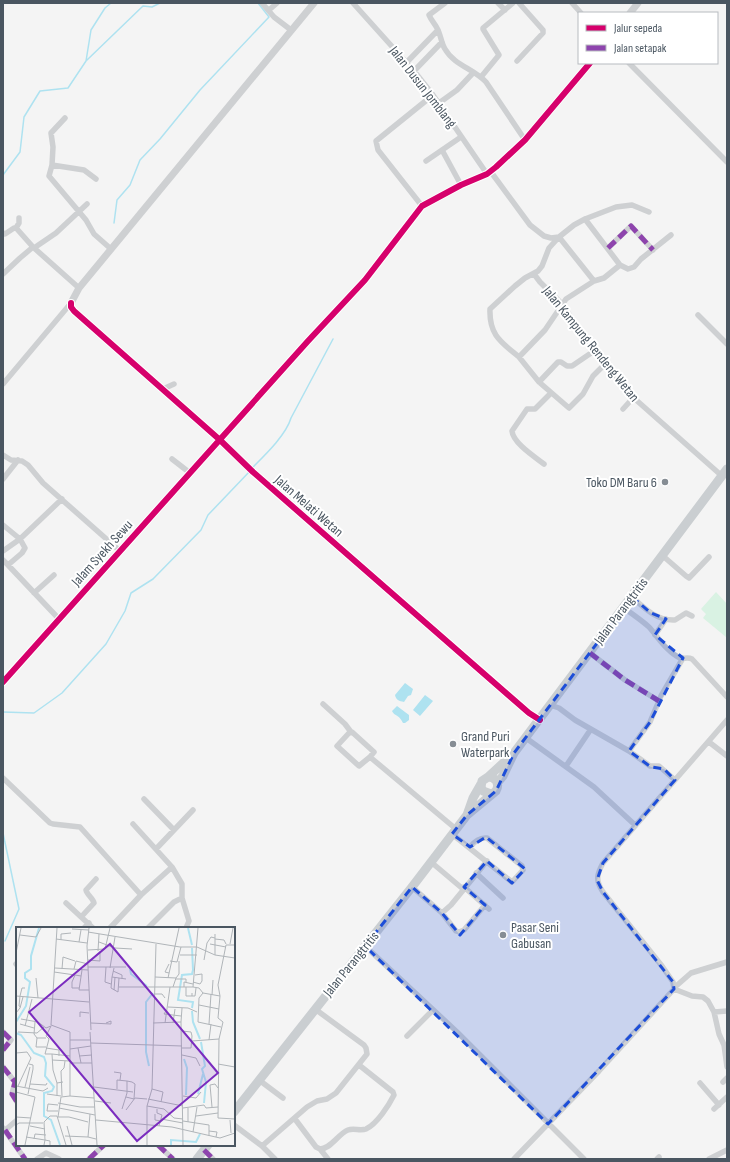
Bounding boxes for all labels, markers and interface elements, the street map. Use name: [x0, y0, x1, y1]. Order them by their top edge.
legend: [578, 12, 718, 64]
text: Jalur sepeda: [613, 21, 663, 36]
text: Jalan setapak: [613, 41, 667, 56]
street label: Jalan Dusun Jomblang: [385, 42, 461, 132]
street label: Jalan Kampung Rendeng Wetan: [539, 282, 643, 405]
street label: Jalan Melati Wetan: [270, 471, 347, 540]
place label: Toko DM Baru 6: [586, 474, 657, 491]
marker: Toko DM Baru 6: [660, 477, 670, 487]
street label: Jalam Syekh Sewu: [67, 516, 136, 590]
street label: Jalan Parangtritis: [590, 574, 652, 648]
place label: Grand Puri Waterpark: [461, 728, 510, 761]
marker: Grand Puri Waterpark: [448, 739, 458, 749]
place label: Pasar Seni Gabusan: [511, 919, 559, 952]
inset map: [16, 927, 235, 1146]
street label: Jalan Parangtritis: [319, 928, 382, 1001]
marker: Pasar Seni Gabusan: [498, 930, 508, 940]

